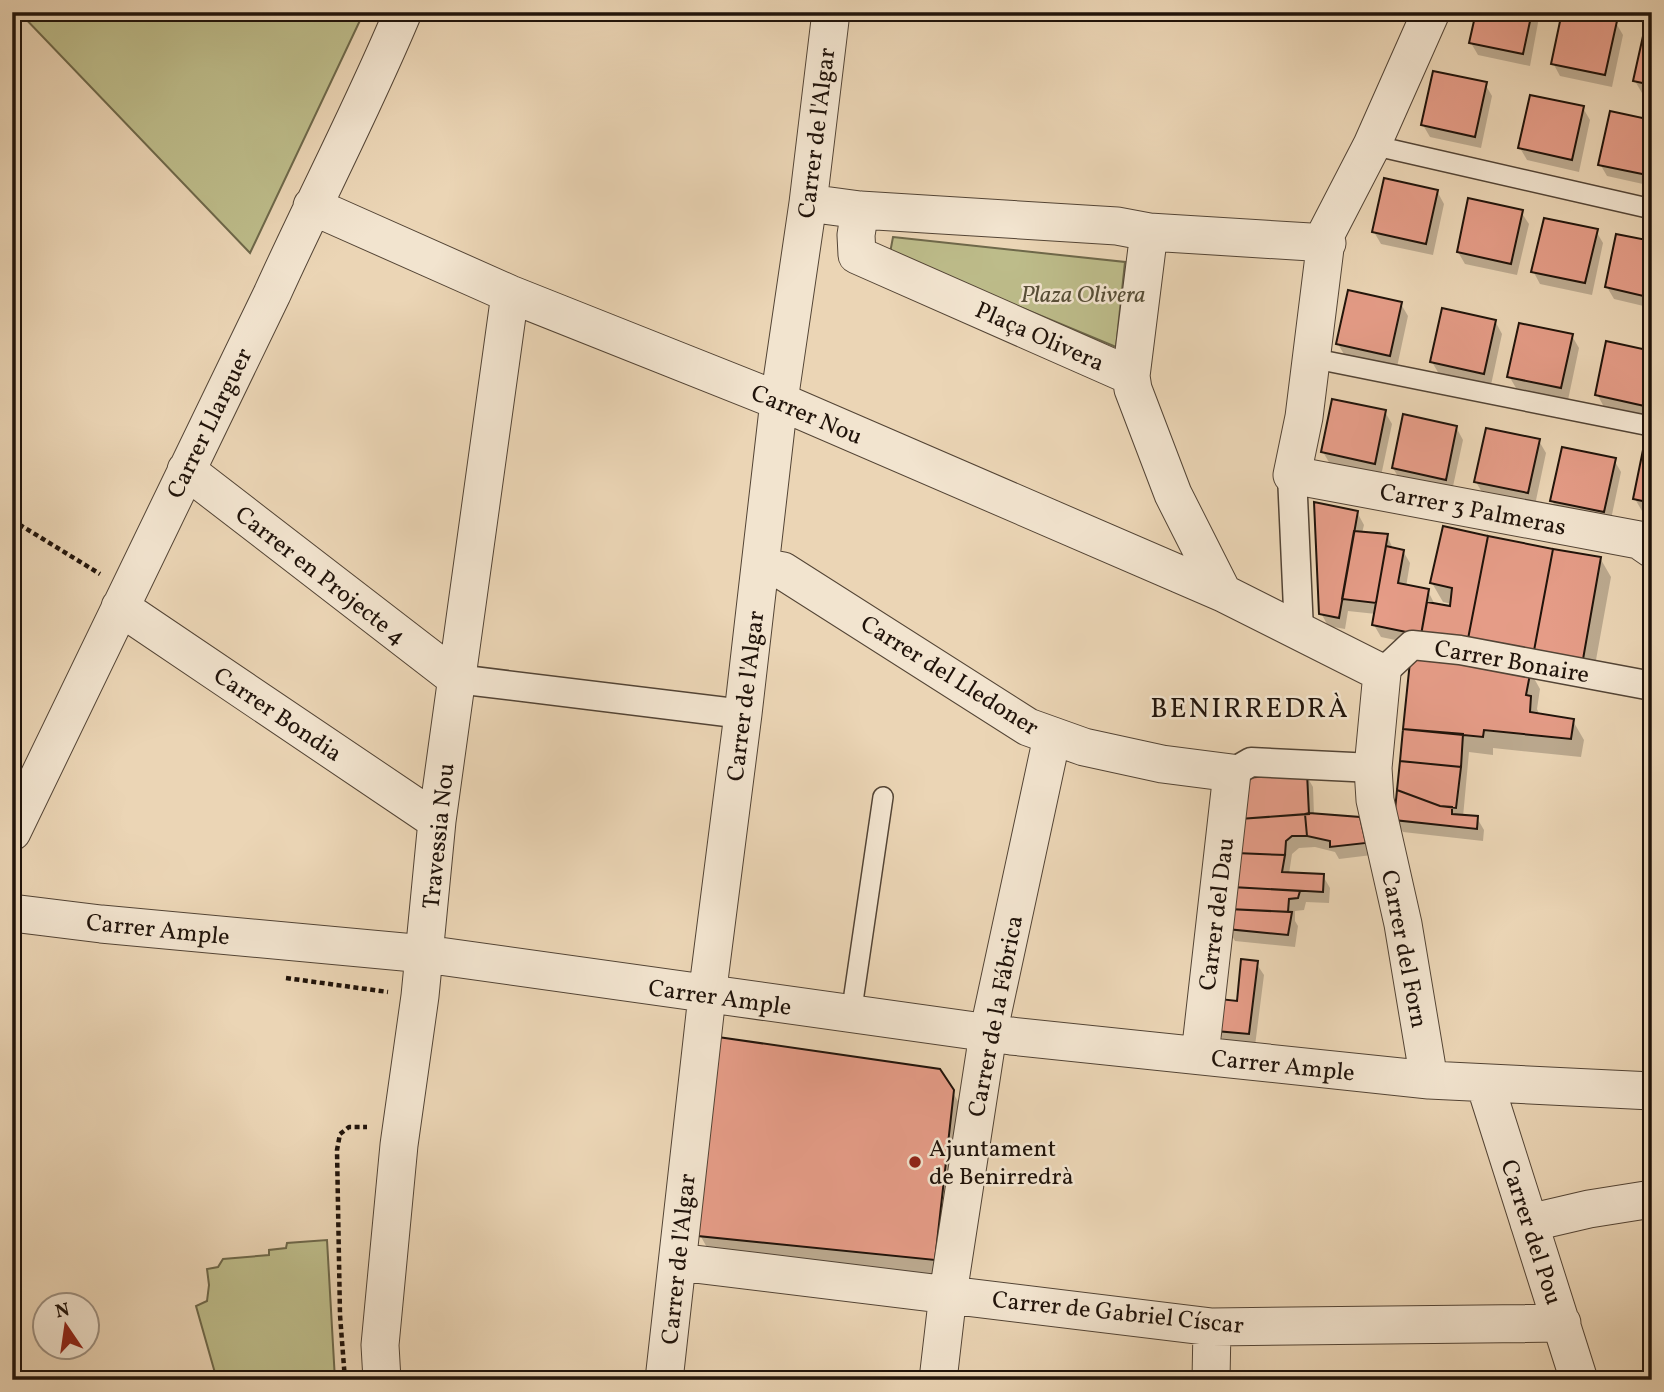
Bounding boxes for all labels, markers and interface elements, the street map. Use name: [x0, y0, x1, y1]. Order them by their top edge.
street label: Carrer de l'Algar: [791, 46, 845, 220]
park label: Plaza Olivera: [1020, 279, 1146, 313]
street label: Plaça Olivera: [969, 294, 1109, 381]
street label: Carrer Llarguer: [160, 343, 262, 505]
street label: Carrer Nou: [745, 377, 867, 455]
street label: Carrer 3 Palmeras: [1377, 476, 1569, 546]
street label: Carrer en Projecte 4: [227, 499, 413, 654]
street label: Carrer del Lledoner: [853, 608, 1045, 745]
street label: Carrer de l'Algar: [720, 609, 774, 783]
street label: Carrer Bonaire: [1432, 633, 1592, 693]
street label: Carrer Bondia: [206, 660, 348, 771]
district label: BENIRREDRÀ: [1150, 690, 1350, 729]
street label: Travessia Nou: [415, 761, 465, 911]
street label: Carrer del Dau: [1192, 836, 1244, 993]
street label: Carrer del Forn: [1371, 867, 1435, 1031]
street label: Carrer Ample: [84, 907, 231, 955]
street label: Carrer de la Fábrica: [961, 913, 1033, 1120]
street label: Carrer Ample: [646, 972, 793, 1026]
street label: Carrer Ample: [1209, 1043, 1356, 1091]
place label: Ajuntament de Benirredrà: [929, 1133, 1074, 1195]
marker: Ajuntament de Benirredrà: [907, 1154, 923, 1170]
street label: Carrer del Pou: [1491, 1156, 1570, 1309]
street label: Carrer de l'Algar: [654, 1172, 706, 1346]
street label: Carrer de Gabriel Císcar: [990, 1284, 1245, 1344]
north arrow: [32, 1290, 102, 1360]
text: N: [53, 1297, 72, 1326]

